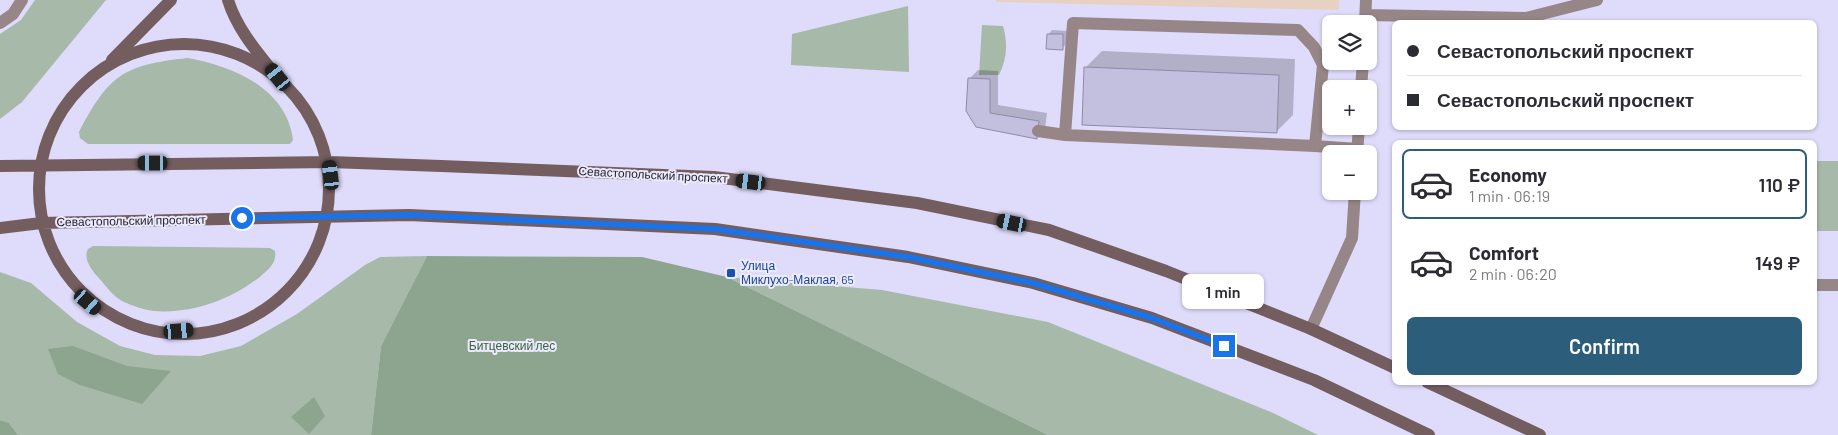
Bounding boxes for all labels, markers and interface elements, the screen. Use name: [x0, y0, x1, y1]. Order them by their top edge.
map controls: [1322, 15, 1377, 200]
button: layers: [1322, 15, 1377, 70]
text: Севастопольский проспект: [1437, 39, 1694, 62]
car: [262, 61, 293, 93]
button: +: [1322, 80, 1377, 135]
text: Севастопольский проспект: [1437, 88, 1694, 111]
button: −: [1322, 145, 1377, 200]
car: [138, 156, 168, 171]
car: [321, 159, 340, 191]
icon: car: [1409, 162, 1454, 207]
street label: Севастопольский проспект: [578, 163, 729, 186]
text: Economy: [1469, 163, 1547, 186]
car: [735, 173, 766, 191]
text: 110 ₽: [1759, 173, 1800, 196]
text: 1 min · 06:19: [1469, 186, 1550, 205]
route start: [231, 207, 253, 229]
street label: Севастопольский проспект: [56, 212, 206, 229]
car: [995, 213, 1028, 233]
icon: car: [1409, 240, 1454, 285]
text: Comfort: [1469, 241, 1539, 264]
text: 149 ₽: [1755, 251, 1800, 274]
place label: Улица Миклухо-Маклая, 65: [741, 258, 854, 287]
text: 2 min · 06:20: [1469, 264, 1557, 283]
marker: Улица Миклухо-Маклая, 65: [725, 267, 737, 279]
callout: 1 min: [1183, 274, 1265, 308]
text: 1 min: [1206, 282, 1240, 301]
car: [71, 286, 104, 318]
button: Confirm: [1407, 317, 1802, 375]
car: [163, 322, 194, 340]
route end: [1213, 335, 1235, 357]
park label: Битцевский лес: [469, 338, 555, 353]

